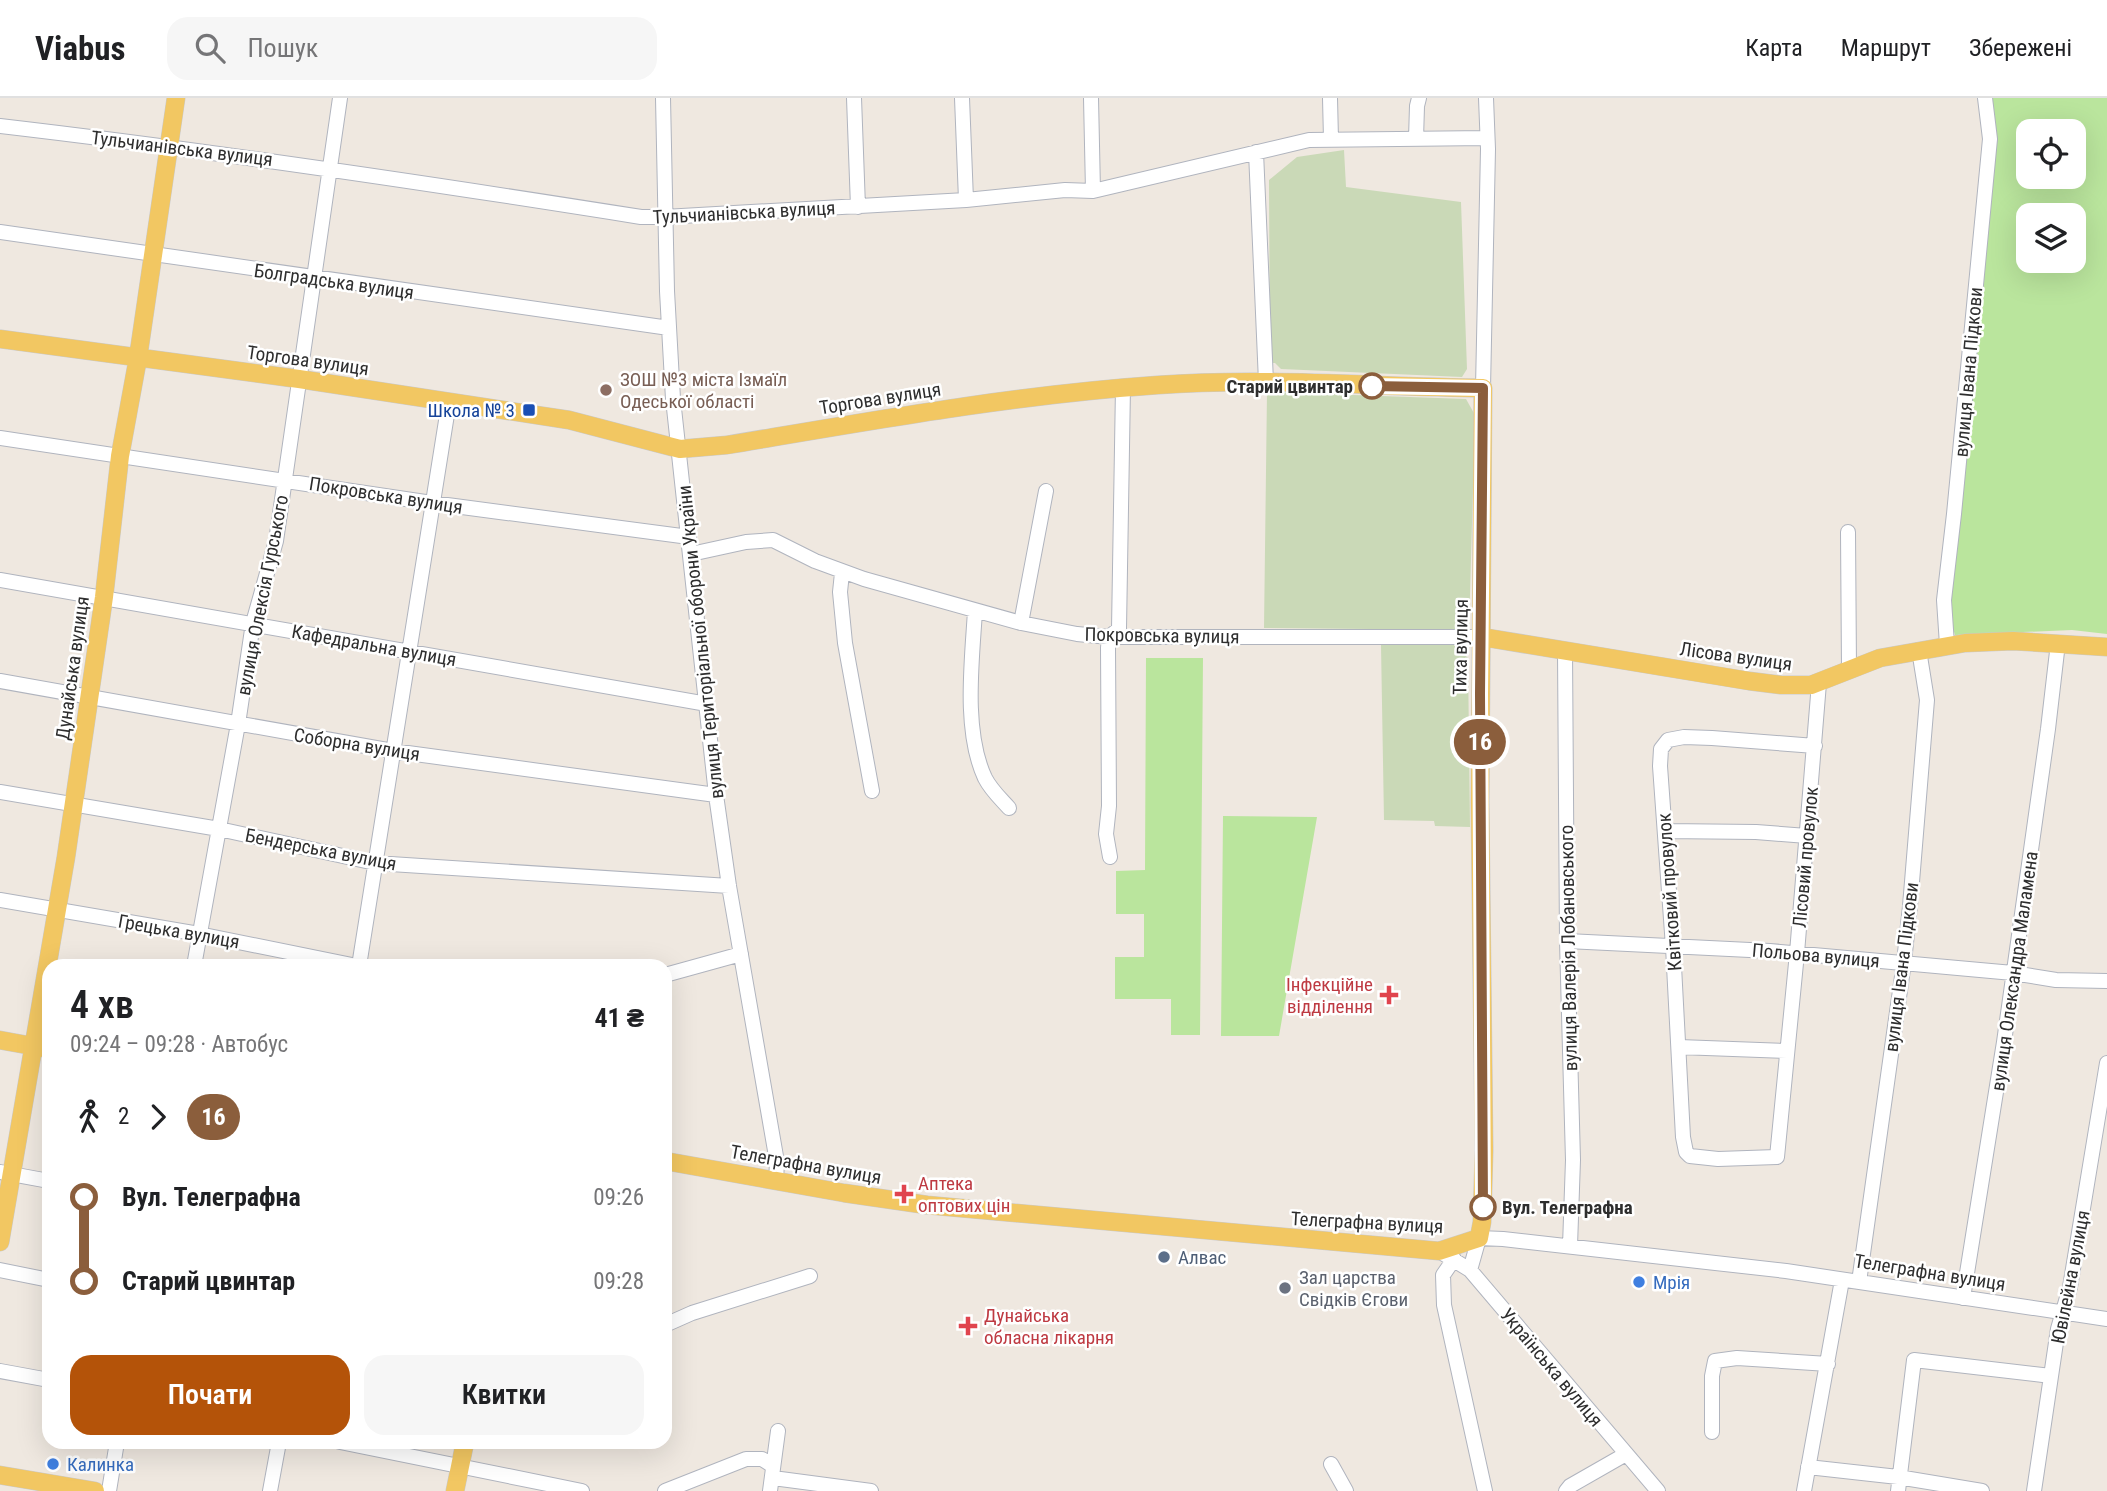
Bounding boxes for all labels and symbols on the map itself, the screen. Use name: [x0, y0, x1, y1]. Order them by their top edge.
street label: Тульчианівська вулиця: [90, 126, 274, 171]
street label: Тульчианівська вулиця: [652, 196, 836, 229]
street label: Болградська вулиця: [252, 259, 415, 304]
street label: вулиця Івана Підкови: [1950, 286, 1987, 458]
street label: Торгова вулиця: [245, 341, 370, 380]
place label: ЗОШ №3 міста Ізмаїл Одеської області: [620, 368, 787, 413]
marker: Старий цвинтар: [1359, 373, 1385, 399]
place label: Старий цвинтар: [1226, 375, 1353, 398]
street label: Торгова вулиця: [818, 378, 943, 419]
marker: ЗОШ №3 міста Ізмаїл Одеської області: [598, 382, 614, 398]
place label: Школа № 3: [427, 399, 515, 422]
marker: Школа № 3: [521, 402, 537, 418]
street label: Покровська вулиця: [308, 472, 464, 519]
street label: вулиця Територіальної оборони України: [673, 484, 728, 800]
street label: вулиця Олексія Гурського: [232, 493, 293, 697]
street label: Дунайська вулиця: [51, 595, 94, 741]
street label: Тиха вулиця: [1448, 599, 1473, 695]
street label: Кафедральна вулиця: [290, 620, 458, 671]
street label: Покровська вулиця: [1084, 623, 1240, 648]
street label: Лісова вулиця: [1678, 637, 1793, 676]
line badge: 16: [1448, 719, 1512, 765]
street label: Соборна вулиця: [292, 723, 422, 766]
street label: Лісовий провулок: [1788, 786, 1823, 929]
street label: Квітковий провулок: [1653, 812, 1686, 972]
street label: Бендерська вулиця: [243, 824, 398, 875]
street label: вулиця Валерія Лобановського: [1555, 825, 1582, 1071]
street label: вулиця Олександра Маламена: [1986, 850, 2043, 1092]
street label: вулиця Івана Підкови: [1880, 881, 1923, 1053]
street label: Грецька вулиця: [116, 909, 241, 953]
street label: Польова вулиця: [1751, 938, 1881, 973]
place label: Інфекційне відділення: [1286, 973, 1373, 1018]
marker: Інфекційне відділення: [1379, 985, 1399, 1005]
street label: Телеграфна вулиця: [729, 1140, 883, 1189]
place label: Аптека оптових цін: [918, 1172, 1010, 1217]
marker: Аптека оптових цін: [896, 1186, 912, 1202]
marker: Вул. Телеграфна: [1470, 1194, 1496, 1220]
place label: Вул. Телеграфна: [1502, 1196, 1633, 1219]
street label: Телеграфна вулиця: [1290, 1207, 1444, 1238]
street label: Ювілейна вулиця: [2046, 1208, 2095, 1346]
place label: Алвас: [1178, 1246, 1226, 1269]
marker: Алвас: [1156, 1249, 1172, 1265]
street label: Телеграфна вулиця: [1853, 1249, 2007, 1296]
place label: Зал царства Свідків Єгови: [1299, 1266, 1408, 1311]
place label: Мрія: [1653, 1271, 1690, 1294]
marker: Мрія: [1631, 1274, 1647, 1290]
marker: Зал царства Свідків Єгови: [1277, 1280, 1293, 1296]
place label: Дунайська обласна лікарня: [984, 1304, 1114, 1349]
street label: Українська вулиця: [1495, 1304, 1608, 1431]
marker: Дунайська обласна лікарня: [958, 1316, 978, 1336]
place label: Калинка: [67, 1453, 134, 1476]
marker: Калинка: [45, 1456, 61, 1472]

